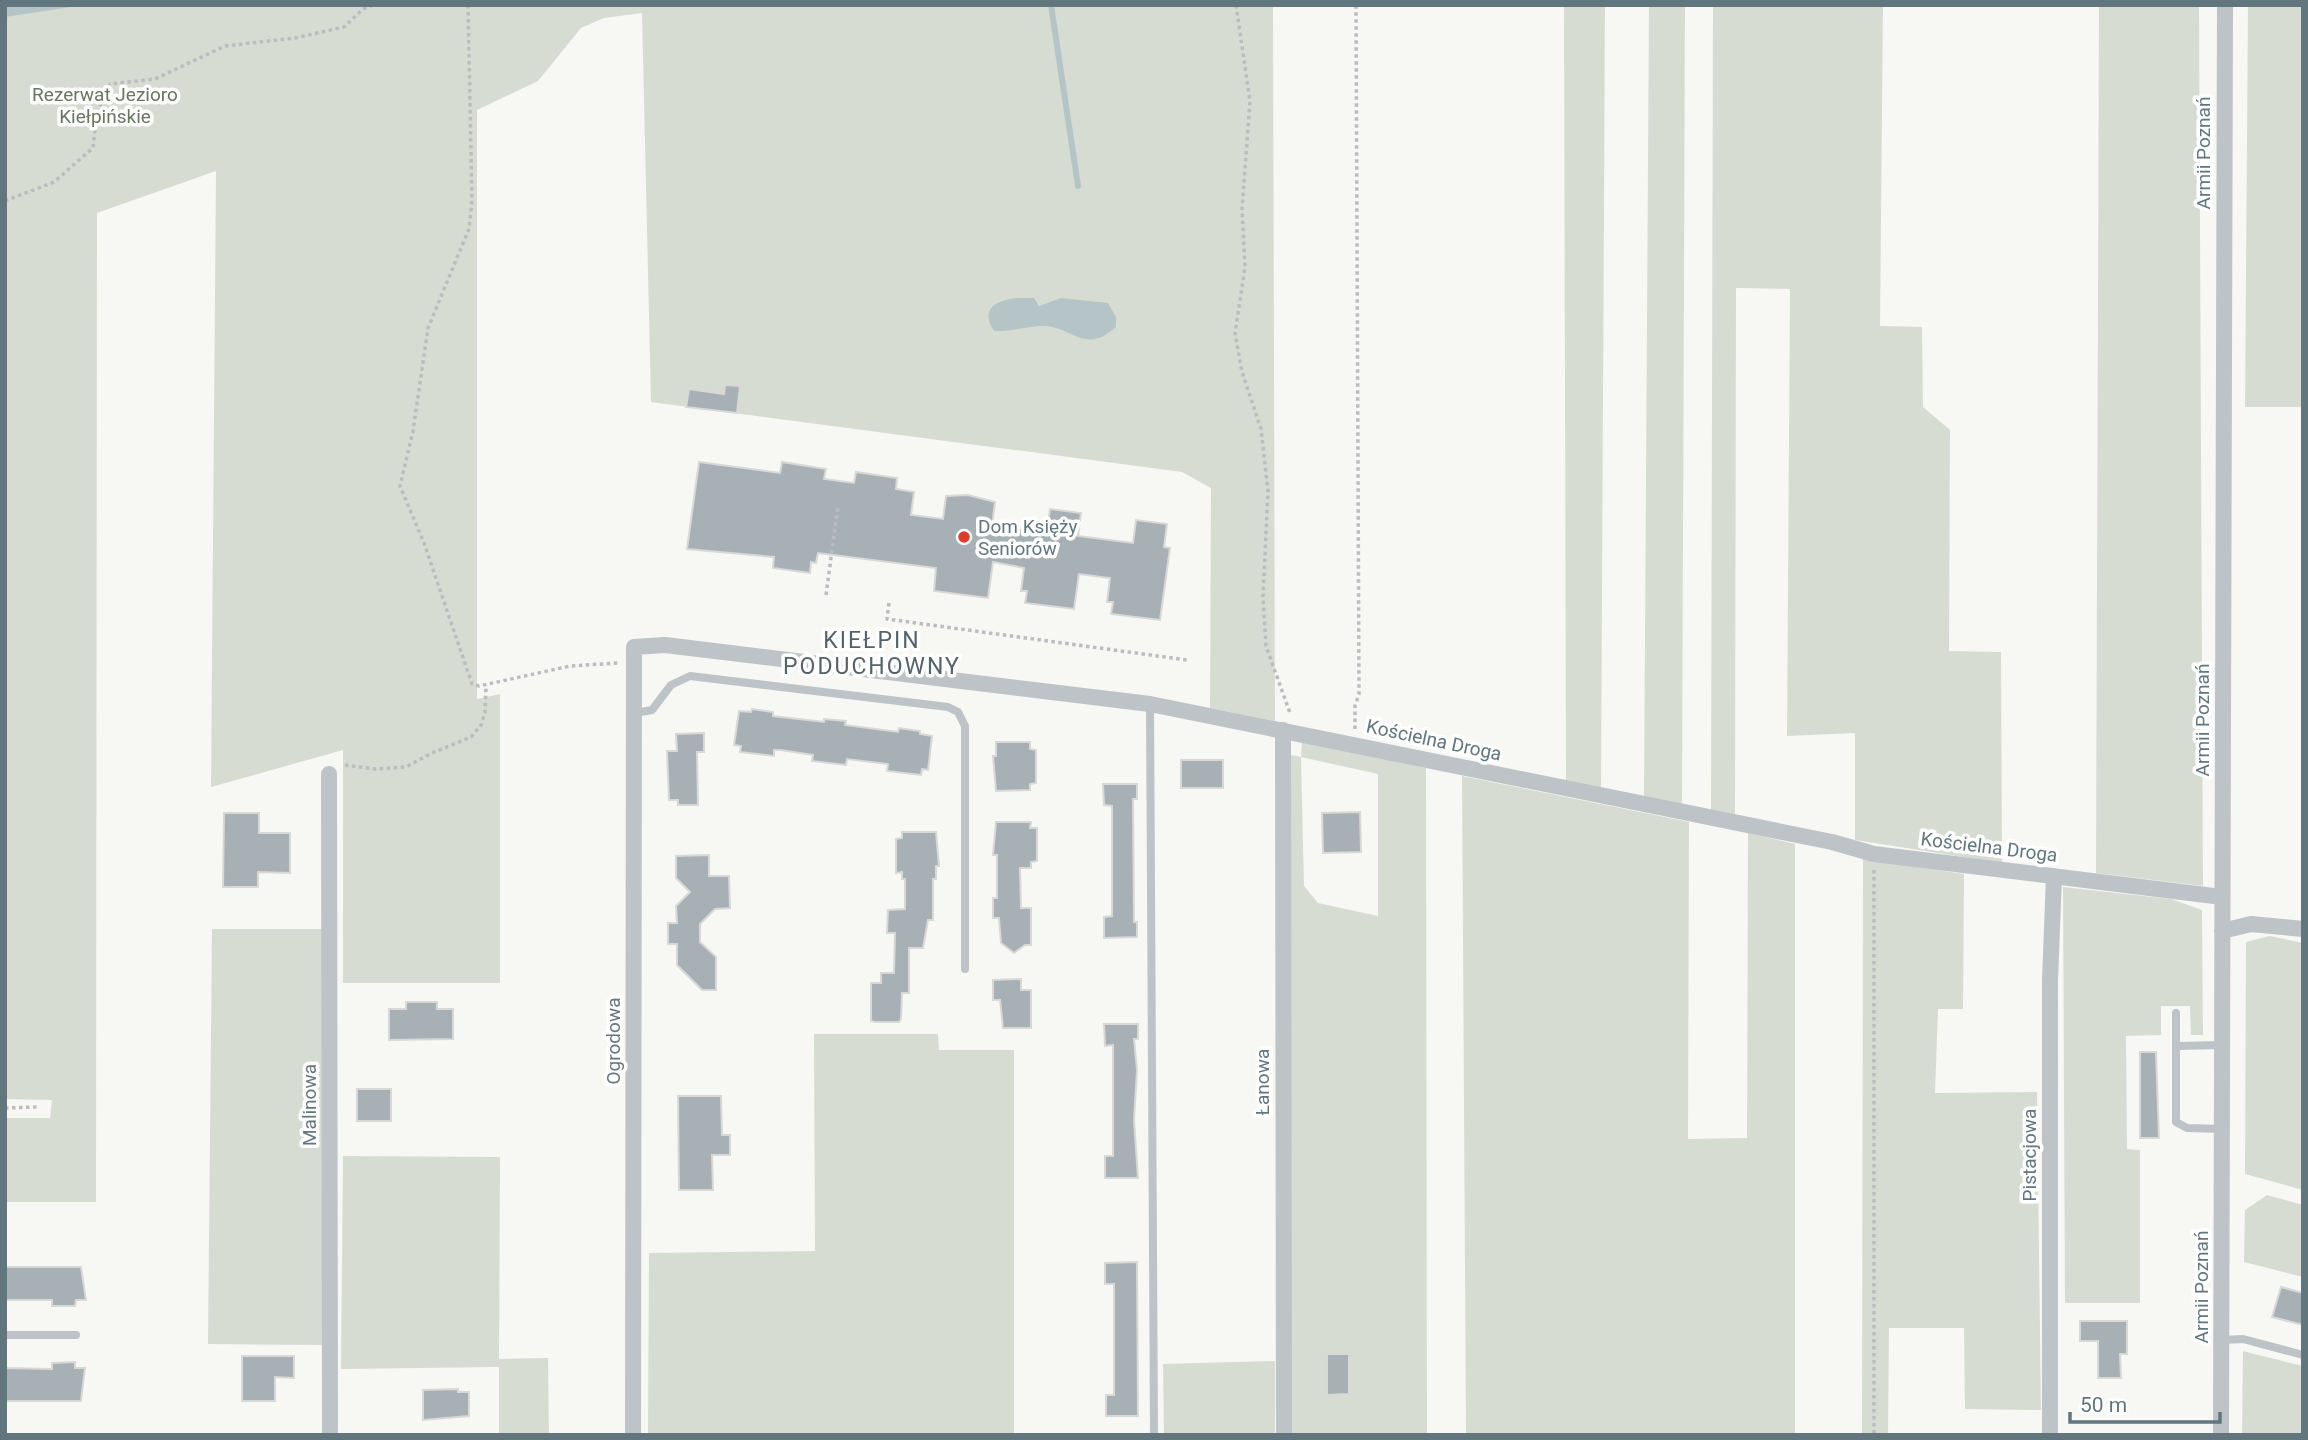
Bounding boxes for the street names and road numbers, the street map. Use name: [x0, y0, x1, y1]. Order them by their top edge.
street label: Armii Poznań: [2192, 97, 2215, 209]
street label: Armii Poznań: [2191, 664, 2214, 776]
street label: Kościelna Droga: [1364, 714, 1504, 766]
street label: Kościelna Droga: [1919, 827, 2059, 867]
street label: Ogrodowa: [602, 998, 625, 1085]
street label: Łanowa: [1251, 1049, 1274, 1115]
street label: Malinowa: [298, 1064, 321, 1146]
street label: Pistacjowa: [2018, 1109, 2041, 1201]
street label: Armii Poznań: [2190, 1231, 2213, 1343]

